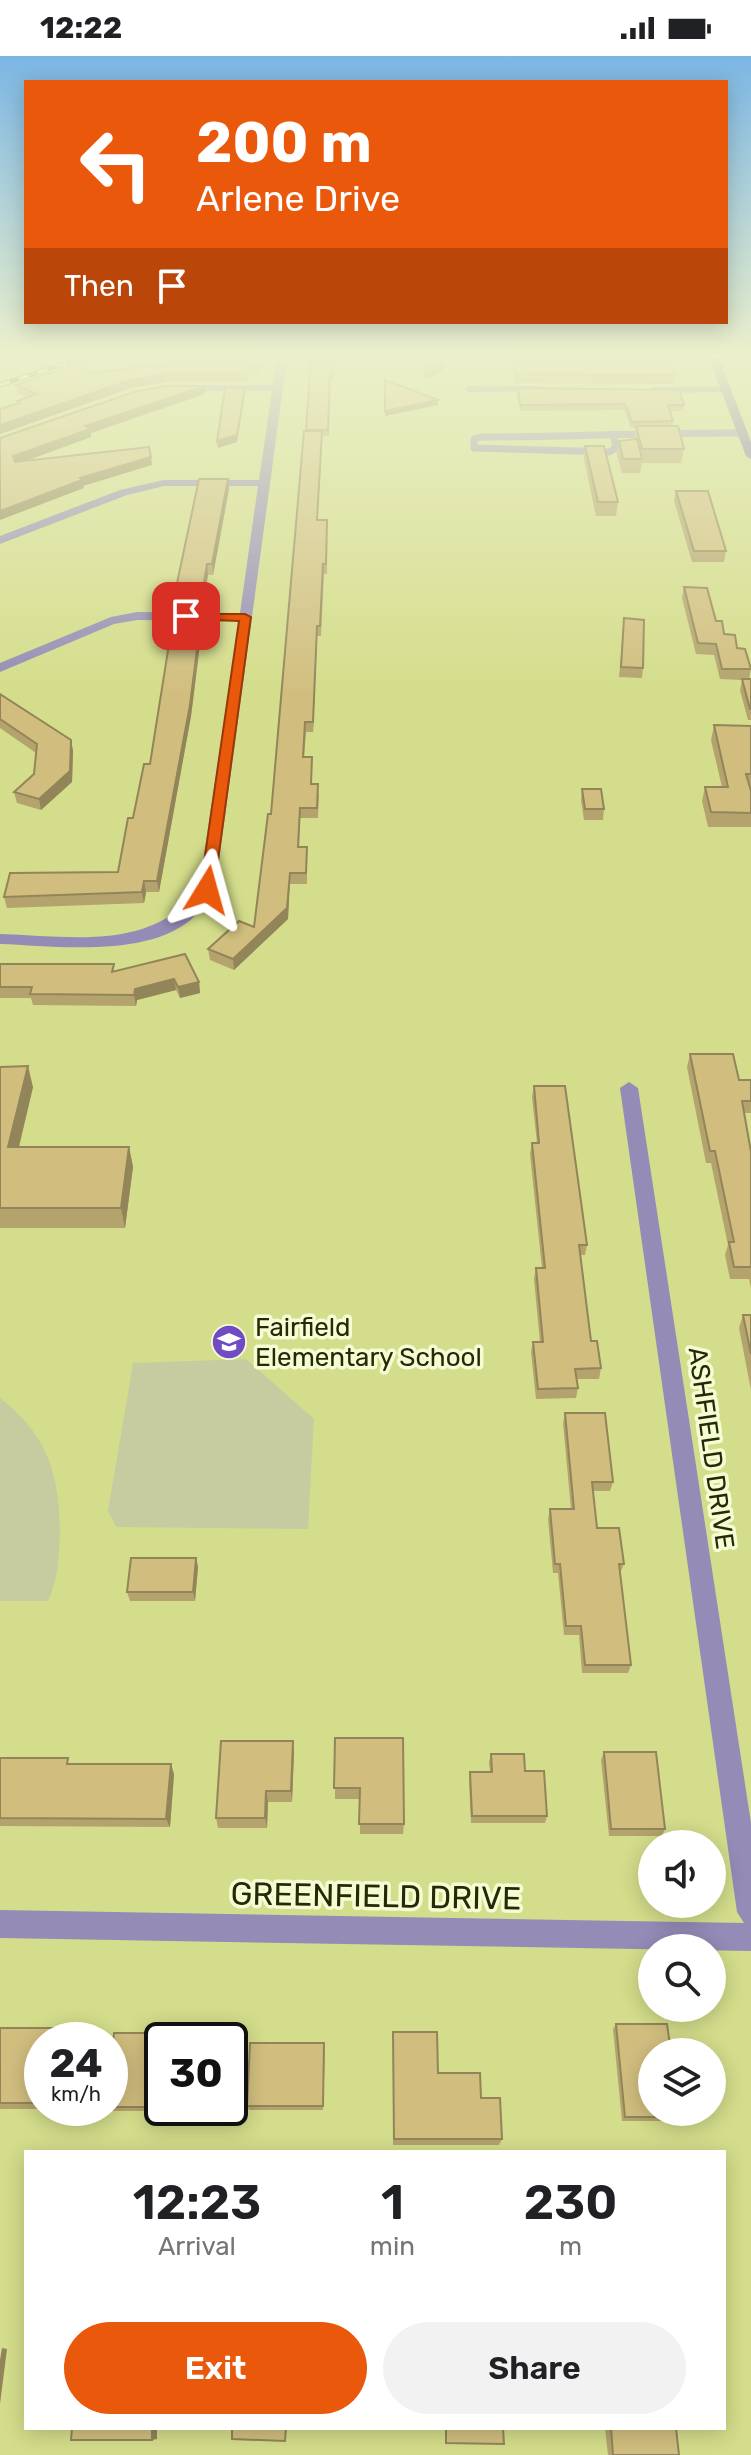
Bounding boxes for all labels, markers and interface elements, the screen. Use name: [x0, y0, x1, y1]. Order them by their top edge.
text: 12:22: [40, 10, 122, 46]
text: 200 m: [196, 110, 372, 176]
icon: left: [64, 112, 168, 216]
text: Arlene Drive: [196, 177, 400, 220]
icon: arrive: [150, 264, 194, 308]
text: Then: [64, 268, 134, 304]
pin: [152, 582, 220, 650]
icon: arrive: [164, 594, 208, 638]
position arrow: [165, 848, 249, 932]
place label: Fairfield Elementary School: [255, 1312, 482, 1373]
school or university icon: Fairfield Elementary School: [210, 1323, 248, 1361]
street label: ASHFIELD DRIVE: [681, 1345, 741, 1551]
map controls: [638, 1830, 726, 2126]
button: sound: [638, 1830, 726, 1918]
street label: GREENFIELD DRIVE: [230, 1874, 522, 1918]
button: search: [638, 1934, 726, 2022]
speed limit sign: 30: [144, 2022, 248, 2126]
button: layers: [638, 2038, 726, 2126]
text: 24: [49, 2040, 103, 2087]
text: km/h: [51, 2082, 101, 2106]
text: 12:23: [133, 2174, 261, 2231]
text: 1: [381, 2174, 404, 2231]
text: 230: [524, 2174, 617, 2231]
text: Arrival: [158, 2231, 236, 2262]
text: min: [370, 2231, 415, 2262]
text: m: [559, 2231, 582, 2262]
button: Exit: [64, 2322, 367, 2414]
button: Share: [383, 2322, 686, 2414]

